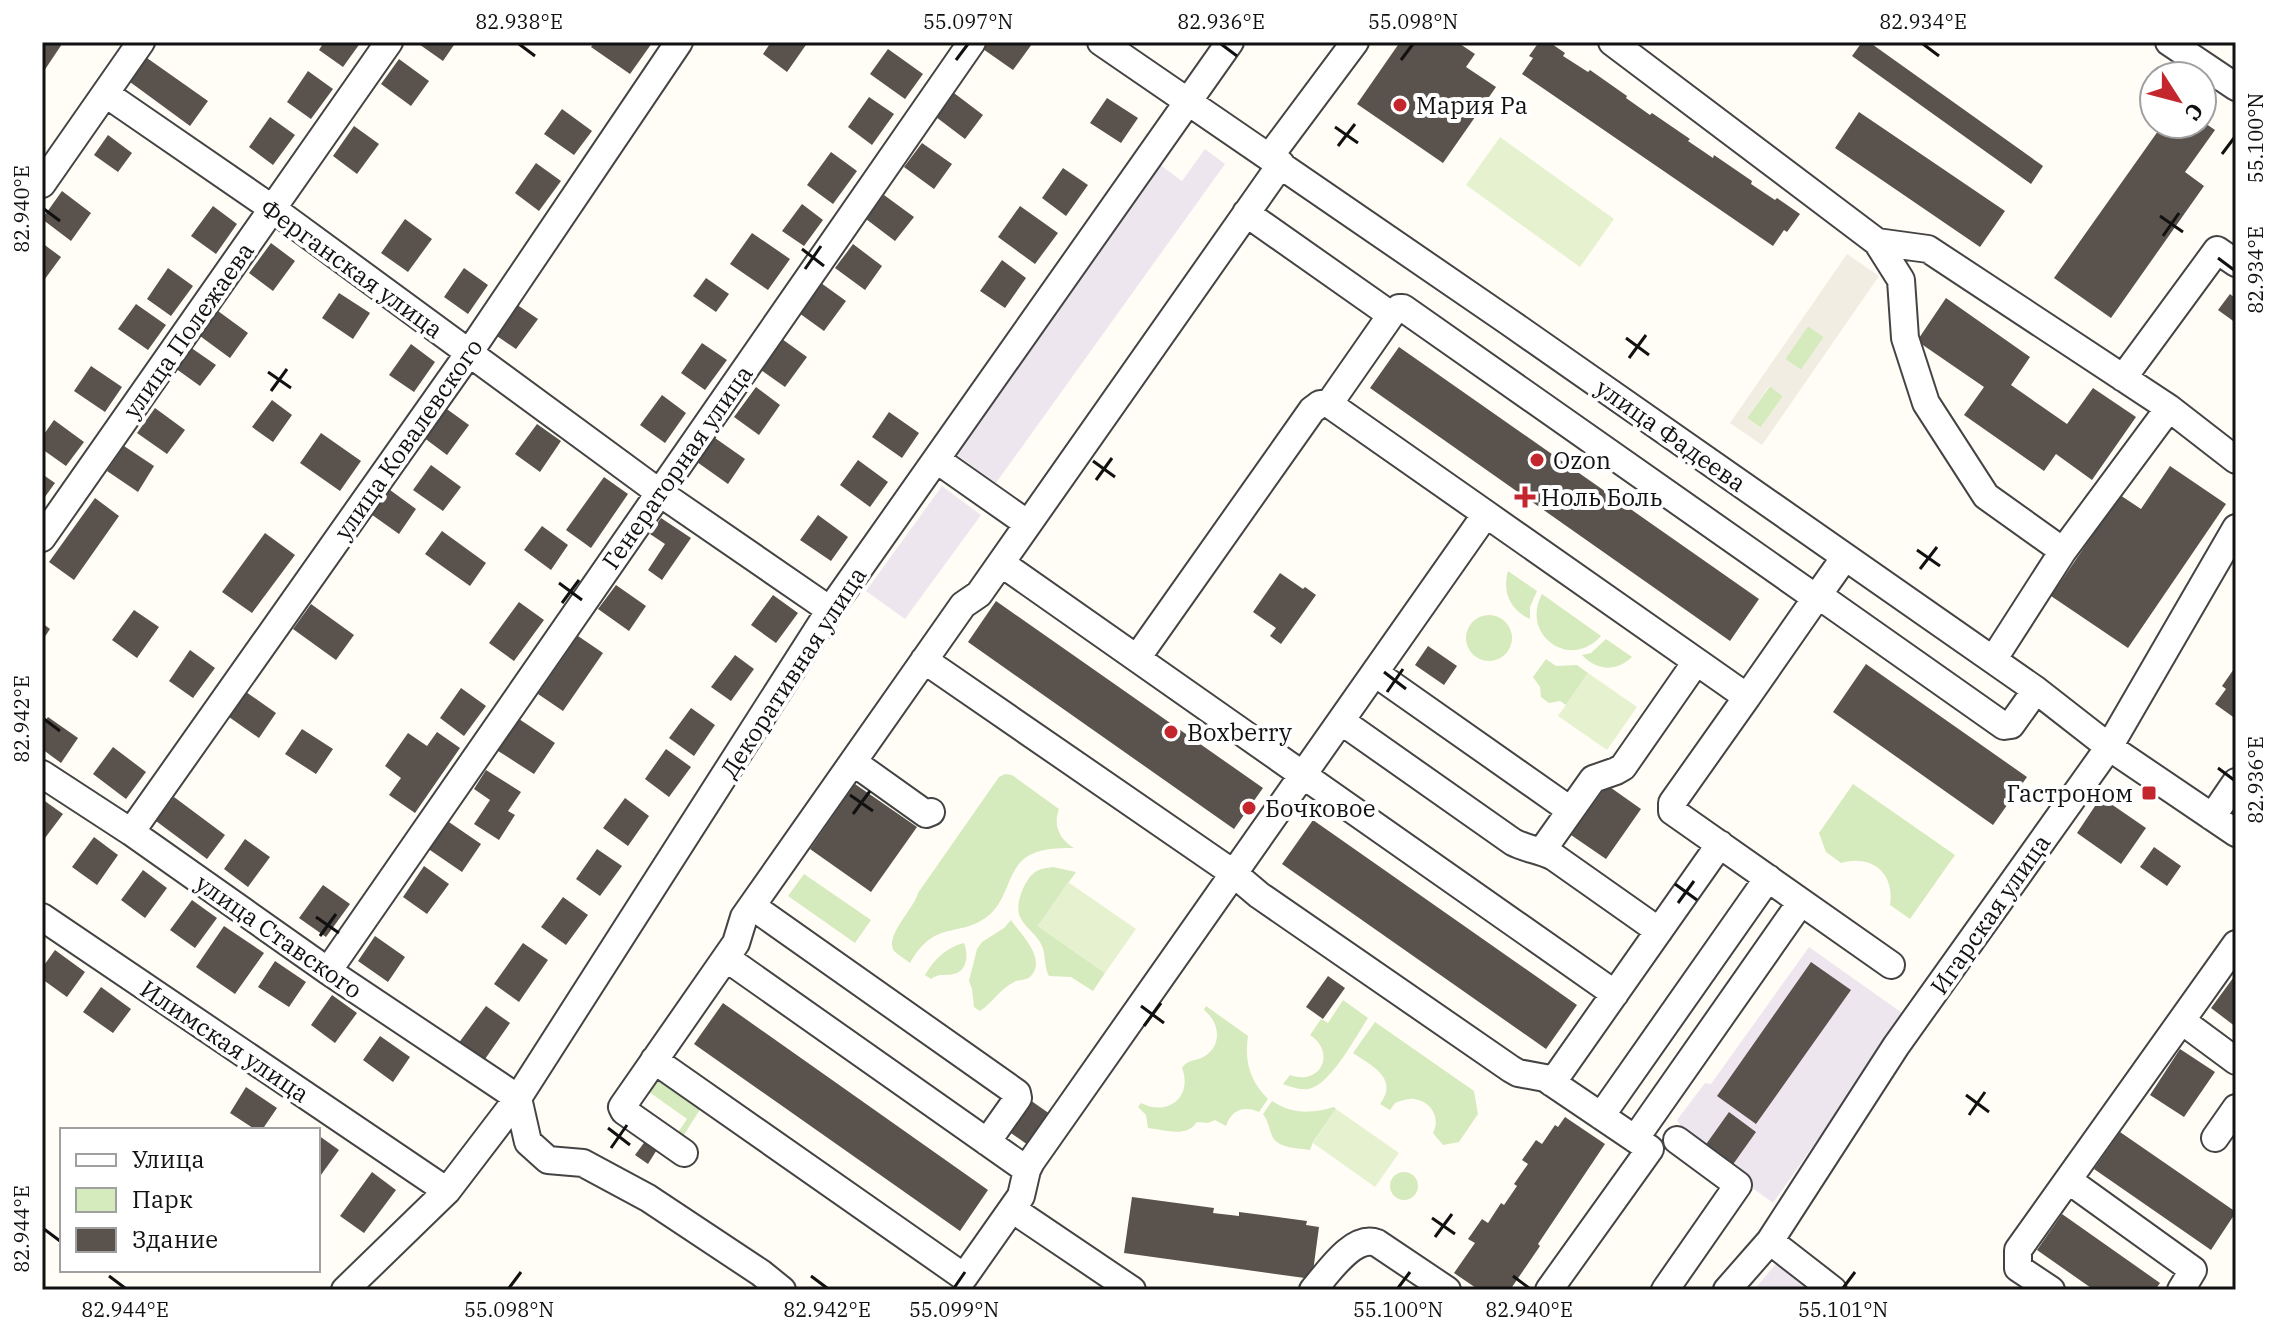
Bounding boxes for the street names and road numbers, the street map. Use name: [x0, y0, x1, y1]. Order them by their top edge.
street label: Ферганская улица: [254, 191, 450, 345]
street label: улица Полежаева: [115, 236, 261, 424]
street label: улица Ковалевского: [326, 332, 490, 546]
street label: Генераторная улица: [595, 359, 759, 575]
street label: улица Фадеева: [1590, 371, 1752, 499]
street label: Декоративная улица: [713, 560, 873, 784]
street label: Игарская улица: [1923, 828, 2057, 1000]
street label: улица Ставского: [189, 867, 369, 1005]
street label: Илимская улица: [134, 973, 316, 1109]

